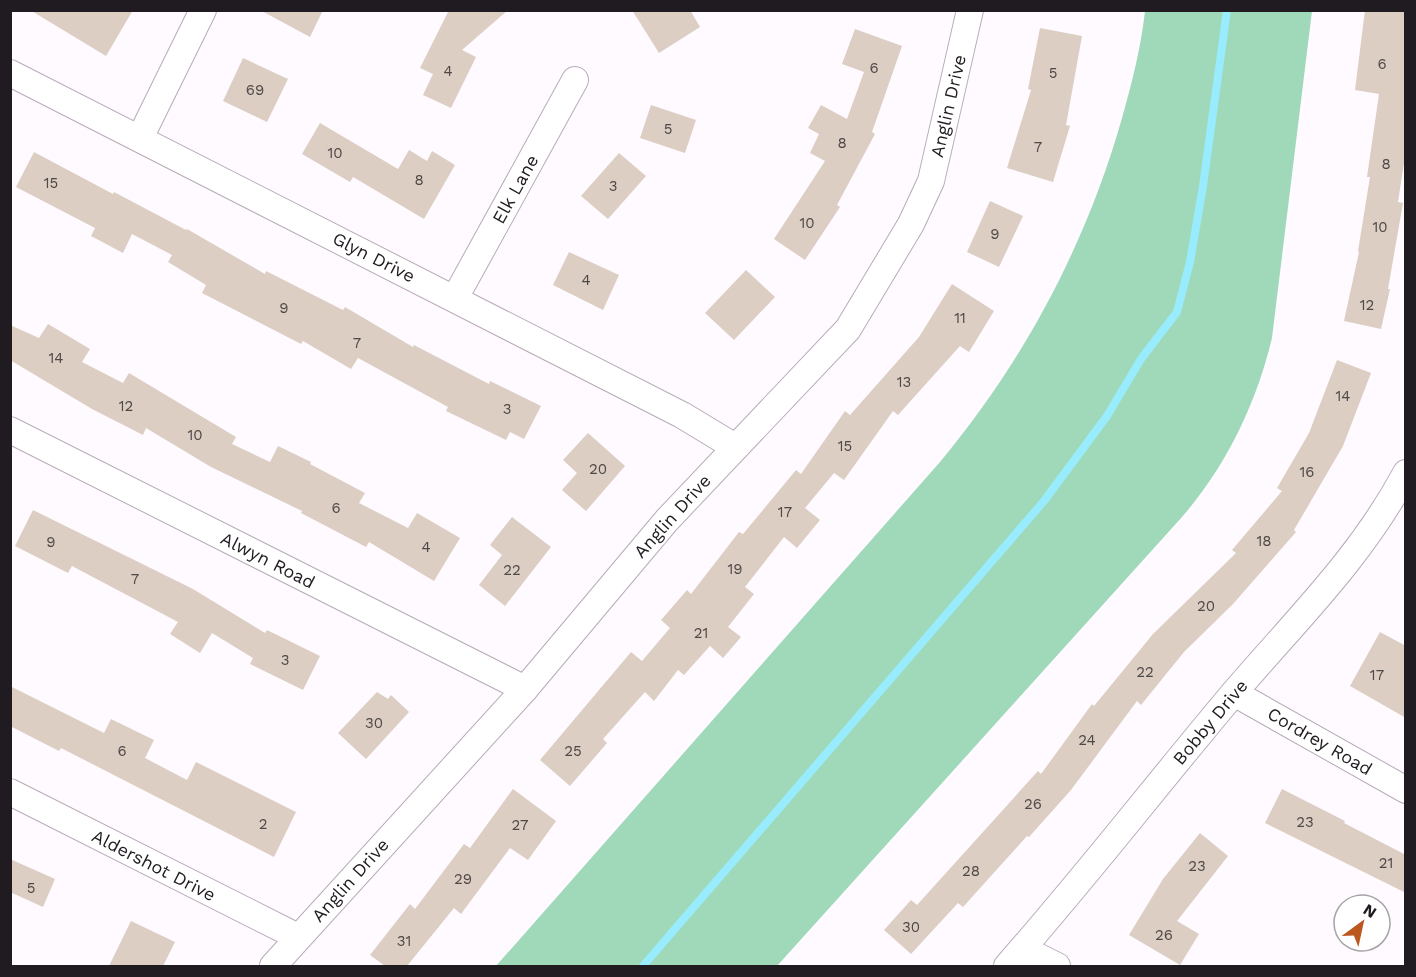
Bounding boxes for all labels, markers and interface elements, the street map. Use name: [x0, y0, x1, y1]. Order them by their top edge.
street label: Anglin Drive: [926, 53, 970, 159]
house number: 6: [1377, 55, 1387, 73]
house number: 6: [869, 59, 879, 77]
house number: 4: [443, 62, 453, 80]
house number: 5: [1049, 64, 1057, 82]
house number: 69: [246, 81, 264, 99]
house number: 5: [664, 120, 672, 138]
house number: 8: [837, 134, 847, 152]
house number: 7: [1034, 138, 1042, 156]
house number: 10: [327, 144, 343, 162]
street label: Elk Lane: [488, 151, 542, 227]
house number: 8: [1381, 155, 1391, 173]
house number: 8: [414, 171, 424, 189]
house number: 15: [44, 174, 58, 192]
house number: 3: [609, 177, 617, 195]
house number: 10: [799, 214, 815, 232]
house number: 10: [1372, 218, 1388, 236]
house number: 9: [990, 225, 1000, 243]
street label: Glyn Drive: [329, 227, 419, 287]
house number: 4: [581, 271, 591, 289]
house number: 12: [1360, 296, 1374, 314]
house number: 9: [279, 299, 289, 317]
house number: 11: [954, 309, 966, 327]
house number: 7: [353, 334, 361, 352]
house number: 14: [48, 349, 64, 367]
house number: 13: [897, 373, 911, 391]
house number: 14: [1335, 387, 1351, 405]
house number: 12: [119, 397, 133, 415]
house number: 3: [503, 400, 511, 418]
house number: 10: [187, 426, 203, 444]
house number: 15: [838, 437, 852, 455]
house number: 20: [589, 460, 607, 478]
house number: 16: [1300, 463, 1314, 481]
street label: Anglin Drive: [629, 470, 715, 562]
house number: 6: [331, 499, 341, 517]
house number: 17: [778, 503, 792, 521]
street label: Alwyn Road: [218, 527, 318, 593]
house number: 18: [1256, 532, 1272, 550]
house number: 9: [46, 533, 56, 551]
house number: 4: [421, 538, 431, 556]
house number: 19: [727, 560, 743, 578]
house number: 22: [503, 561, 521, 579]
house number: 7: [131, 570, 139, 588]
house number: 20: [1197, 597, 1215, 615]
house number: 21: [694, 624, 708, 642]
house number: 3: [281, 651, 289, 669]
house number: 22: [1136, 663, 1154, 681]
house number: 17: [1370, 666, 1384, 684]
street label: Bobby Drive: [1168, 675, 1252, 769]
street label: Cordrey Road: [1264, 703, 1376, 779]
house number: 30: [365, 714, 383, 732]
house number: 24: [1078, 731, 1096, 749]
house number: 6: [117, 742, 127, 760]
house number: 25: [564, 742, 582, 760]
house number: 26: [1024, 795, 1042, 813]
house number: 23: [1296, 813, 1314, 831]
house number: 2: [259, 815, 267, 833]
house number: 27: [512, 816, 528, 834]
street label: Aldershot Drive: [89, 825, 219, 905]
street label: Anglin Drive: [307, 834, 393, 926]
house number: 21: [1379, 854, 1393, 872]
house number: 23: [1188, 857, 1206, 875]
house number: 28: [962, 862, 980, 880]
house number: 29: [454, 870, 472, 888]
house number: 5: [27, 879, 35, 897]
north arrow: [1332, 893, 1392, 953]
text: N: [1360, 900, 1380, 922]
house number: 30: [902, 918, 920, 936]
house number: 26: [1155, 926, 1173, 944]
house number: 31: [397, 932, 411, 950]

